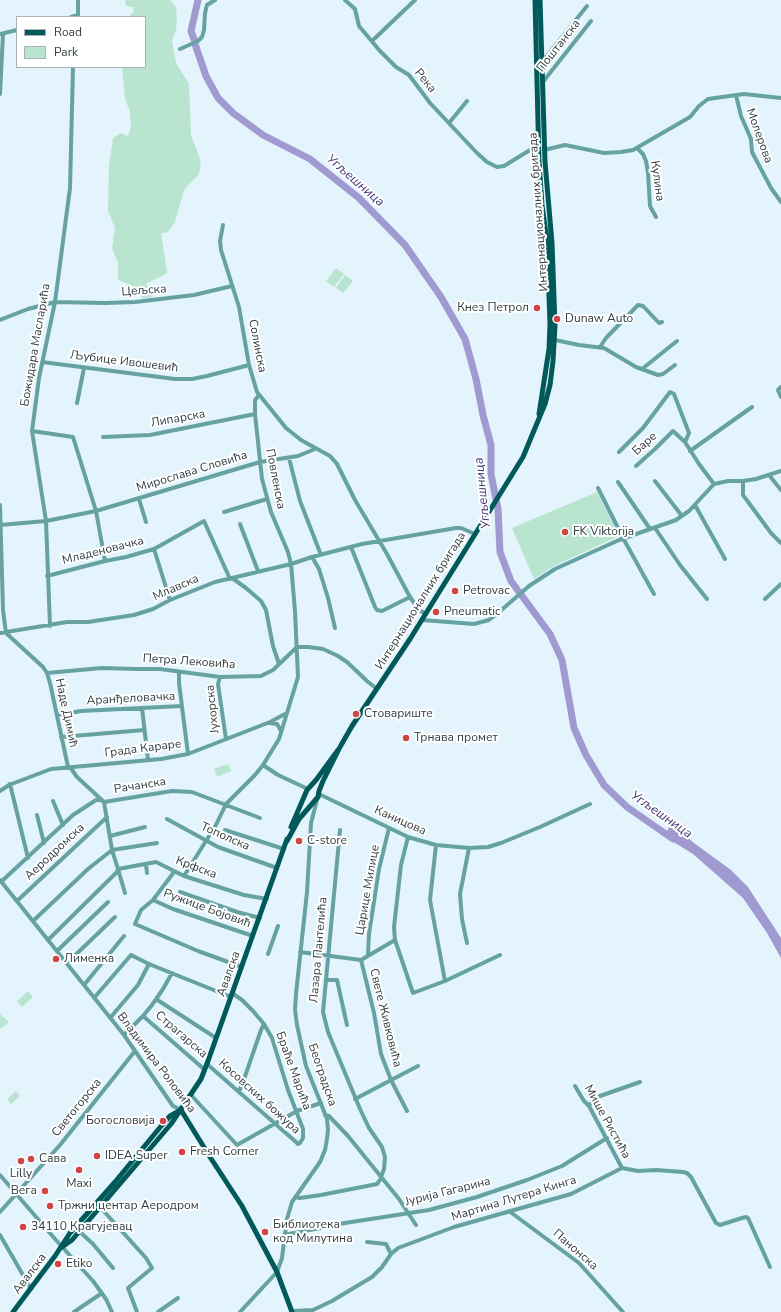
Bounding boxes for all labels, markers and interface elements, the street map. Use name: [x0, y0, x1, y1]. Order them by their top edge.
legend: [16, 16, 146, 68]
street label: Поштанска: [534, 17, 584, 75]
text: Road: [54, 24, 82, 40]
text: Park: [54, 44, 78, 60]
street label: Река: [411, 66, 439, 96]
street label: Молерова: [742, 107, 776, 165]
street label: Интернационалних бригада: [526, 132, 552, 292]
water label: Угљешница: [323, 152, 387, 210]
street label: Кулина: [647, 160, 667, 202]
street label: Божидара Масларића: [18, 282, 54, 408]
street label: Цељска: [121, 282, 167, 300]
place label: Кнез Петрол: [457, 301, 529, 315]
marker: Кнез Петрол: [532, 303, 542, 313]
place label: Dunaw Auto: [565, 312, 633, 326]
marker: Dunaw Auto: [552, 314, 562, 324]
street label: Солинска: [245, 318, 269, 374]
street label: Љубице Ивошевић: [69, 348, 179, 376]
street label: Липарска: [150, 407, 206, 431]
street label: Баре: [630, 429, 660, 459]
street label: Мирослава Словића: [135, 448, 249, 496]
street label: Повленска: [262, 448, 288, 510]
water label: Угљешница: [471, 456, 495, 530]
place label: FK Viktorija: [573, 525, 634, 539]
marker: FK Viktorija: [560, 527, 570, 537]
street label: Интернационалних бригада: [373, 530, 469, 672]
street label: Младеновачка: [61, 534, 145, 568]
street label: Млавска: [151, 572, 201, 604]
place label: Petrovac: [463, 584, 510, 598]
marker: Petrovac: [450, 586, 460, 596]
place label: Pneumatic: [444, 605, 501, 619]
marker: Pneumatic: [431, 607, 441, 617]
street label: Петра Лековића: [142, 652, 236, 672]
street label: Наде Димић: [52, 677, 80, 749]
street label: Јухорска: [203, 684, 223, 734]
street label: Аранђеловачка: [86, 689, 176, 709]
place label: Стовариште: [364, 707, 433, 721]
marker: Стовариште: [351, 709, 361, 719]
place label: Трнава промет: [414, 731, 498, 745]
marker: Трнава промет: [401, 733, 411, 743]
street label: Града Караре: [104, 737, 182, 761]
street label: Рачанска: [113, 775, 167, 797]
water label: Угљешница: [627, 788, 695, 842]
street label: Каницова: [372, 803, 428, 839]
street label: Тополска: [198, 820, 252, 854]
street label: Аеродромска: [22, 821, 88, 883]
place label: C-store: [307, 834, 347, 848]
marker: C-store: [294, 836, 304, 846]
street label: Царице Милице: [353, 844, 383, 936]
street label: Крфска: [173, 854, 219, 882]
street label: Ружице Бојовић: [161, 886, 253, 932]
street label: Лазара Пантелића: [307, 896, 331, 1004]
street label: Авалска: [214, 949, 244, 999]
place label: Лименка: [64, 952, 114, 966]
marker: Лименка: [51, 954, 61, 964]
street label: Свете Живковића: [366, 967, 404, 1069]
street label: Страгарска: [152, 1008, 210, 1062]
street label: Владимира Роловића: [114, 1010, 198, 1116]
street label: Браће Марића: [272, 1030, 314, 1112]
street label: Београдска: [305, 1042, 339, 1108]
street label: Косовских божура: [215, 1057, 303, 1137]
street label: Светогорска: [49, 1076, 105, 1140]
street label: Мише Ристића: [581, 1082, 633, 1162]
place label: Богословија: [86, 1114, 155, 1128]
marker: Богословија: [158, 1116, 168, 1126]
place label: Fresh Corner: [190, 1145, 259, 1159]
marker: Fresh Corner: [177, 1147, 187, 1157]
place label: IDEA Super: [105, 1149, 167, 1163]
marker: IDEA Super: [92, 1151, 102, 1161]
place label: Сава: [39, 1152, 66, 1166]
marker: Сава: [26, 1154, 36, 1164]
marker: Lilly: [16, 1156, 26, 1166]
marker: Maxi: [74, 1165, 84, 1175]
place label: Lilly: [10, 1167, 32, 1181]
street label: Мартина Лутера Кинга: [450, 1173, 578, 1225]
street label: Јурија Гагарина: [404, 1174, 492, 1210]
place label: Maxi: [66, 1177, 92, 1191]
place label: Вега: [11, 1184, 37, 1198]
marker: Вега: [40, 1186, 50, 1196]
place label: Тржни центар Аеродром: [58, 1199, 199, 1213]
marker: Тржни центар Аеродром: [45, 1201, 55, 1211]
place label: Библиотека код Милутина: [273, 1218, 353, 1246]
place label: 34110 Крагујевац: [31, 1220, 133, 1234]
marker: 34110 Крагујевац: [18, 1222, 28, 1232]
marker: Библиотека код Милутина: [260, 1227, 270, 1237]
street label: Панонска: [550, 1227, 600, 1273]
street label: Авалска: [10, 1251, 50, 1297]
place label: Etiko: [66, 1257, 92, 1271]
marker: Etiko: [53, 1259, 63, 1269]

